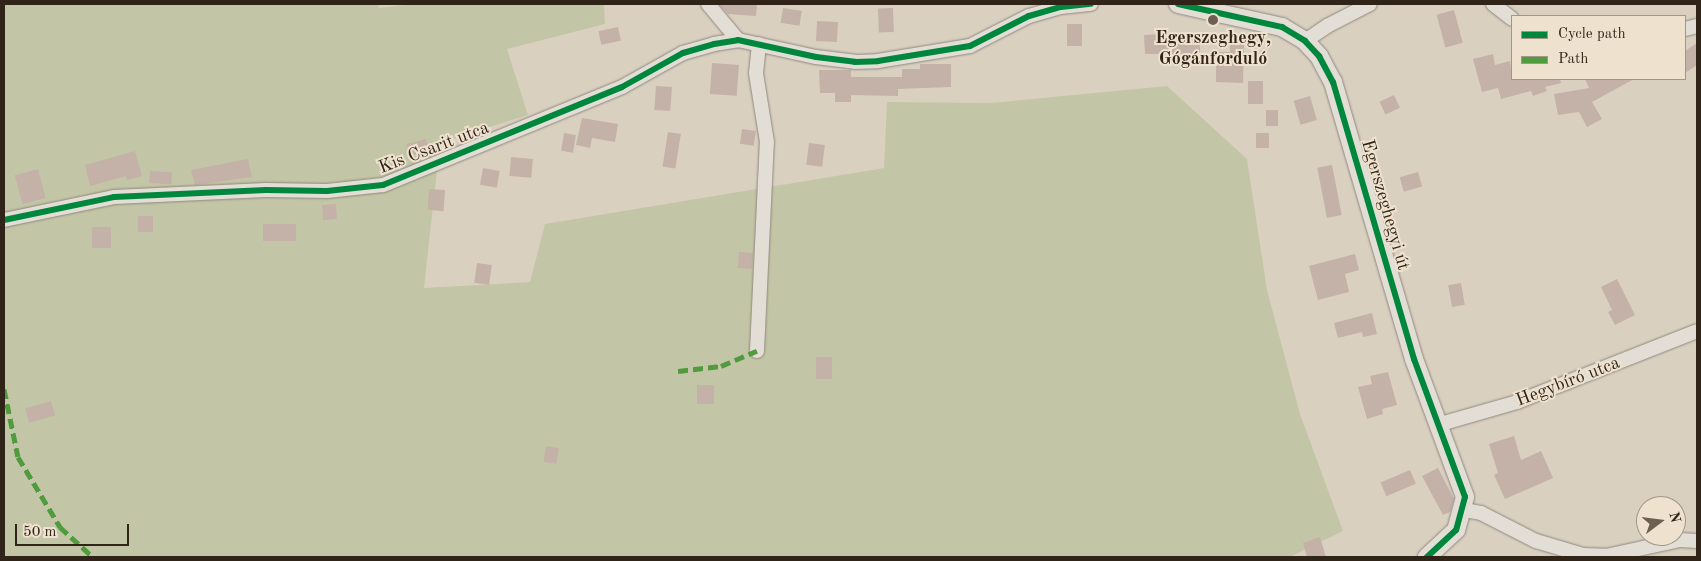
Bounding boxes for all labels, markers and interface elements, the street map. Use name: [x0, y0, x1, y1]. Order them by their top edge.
marker: Egerszeghegy, Gógánforduló: [1207, 14, 1219, 26]
legend: [1511, 15, 1686, 80]
text: Cycle path: [1558, 27, 1626, 42]
place label: Egerszeghegy, Gógánforduló: [1155, 28, 1271, 70]
text: Path: [1558, 52, 1588, 67]
street label: Kis Csarit utca: [376, 117, 492, 179]
street label: Egerszeghegyi út: [1356, 137, 1414, 273]
street label: Hegybíró utca: [1513, 352, 1623, 412]
north arrow: [1636, 496, 1686, 546]
text: N: [1666, 510, 1683, 524]
scale bar: [18, 514, 131, 546]
text: 50 m: [23, 525, 57, 540]

